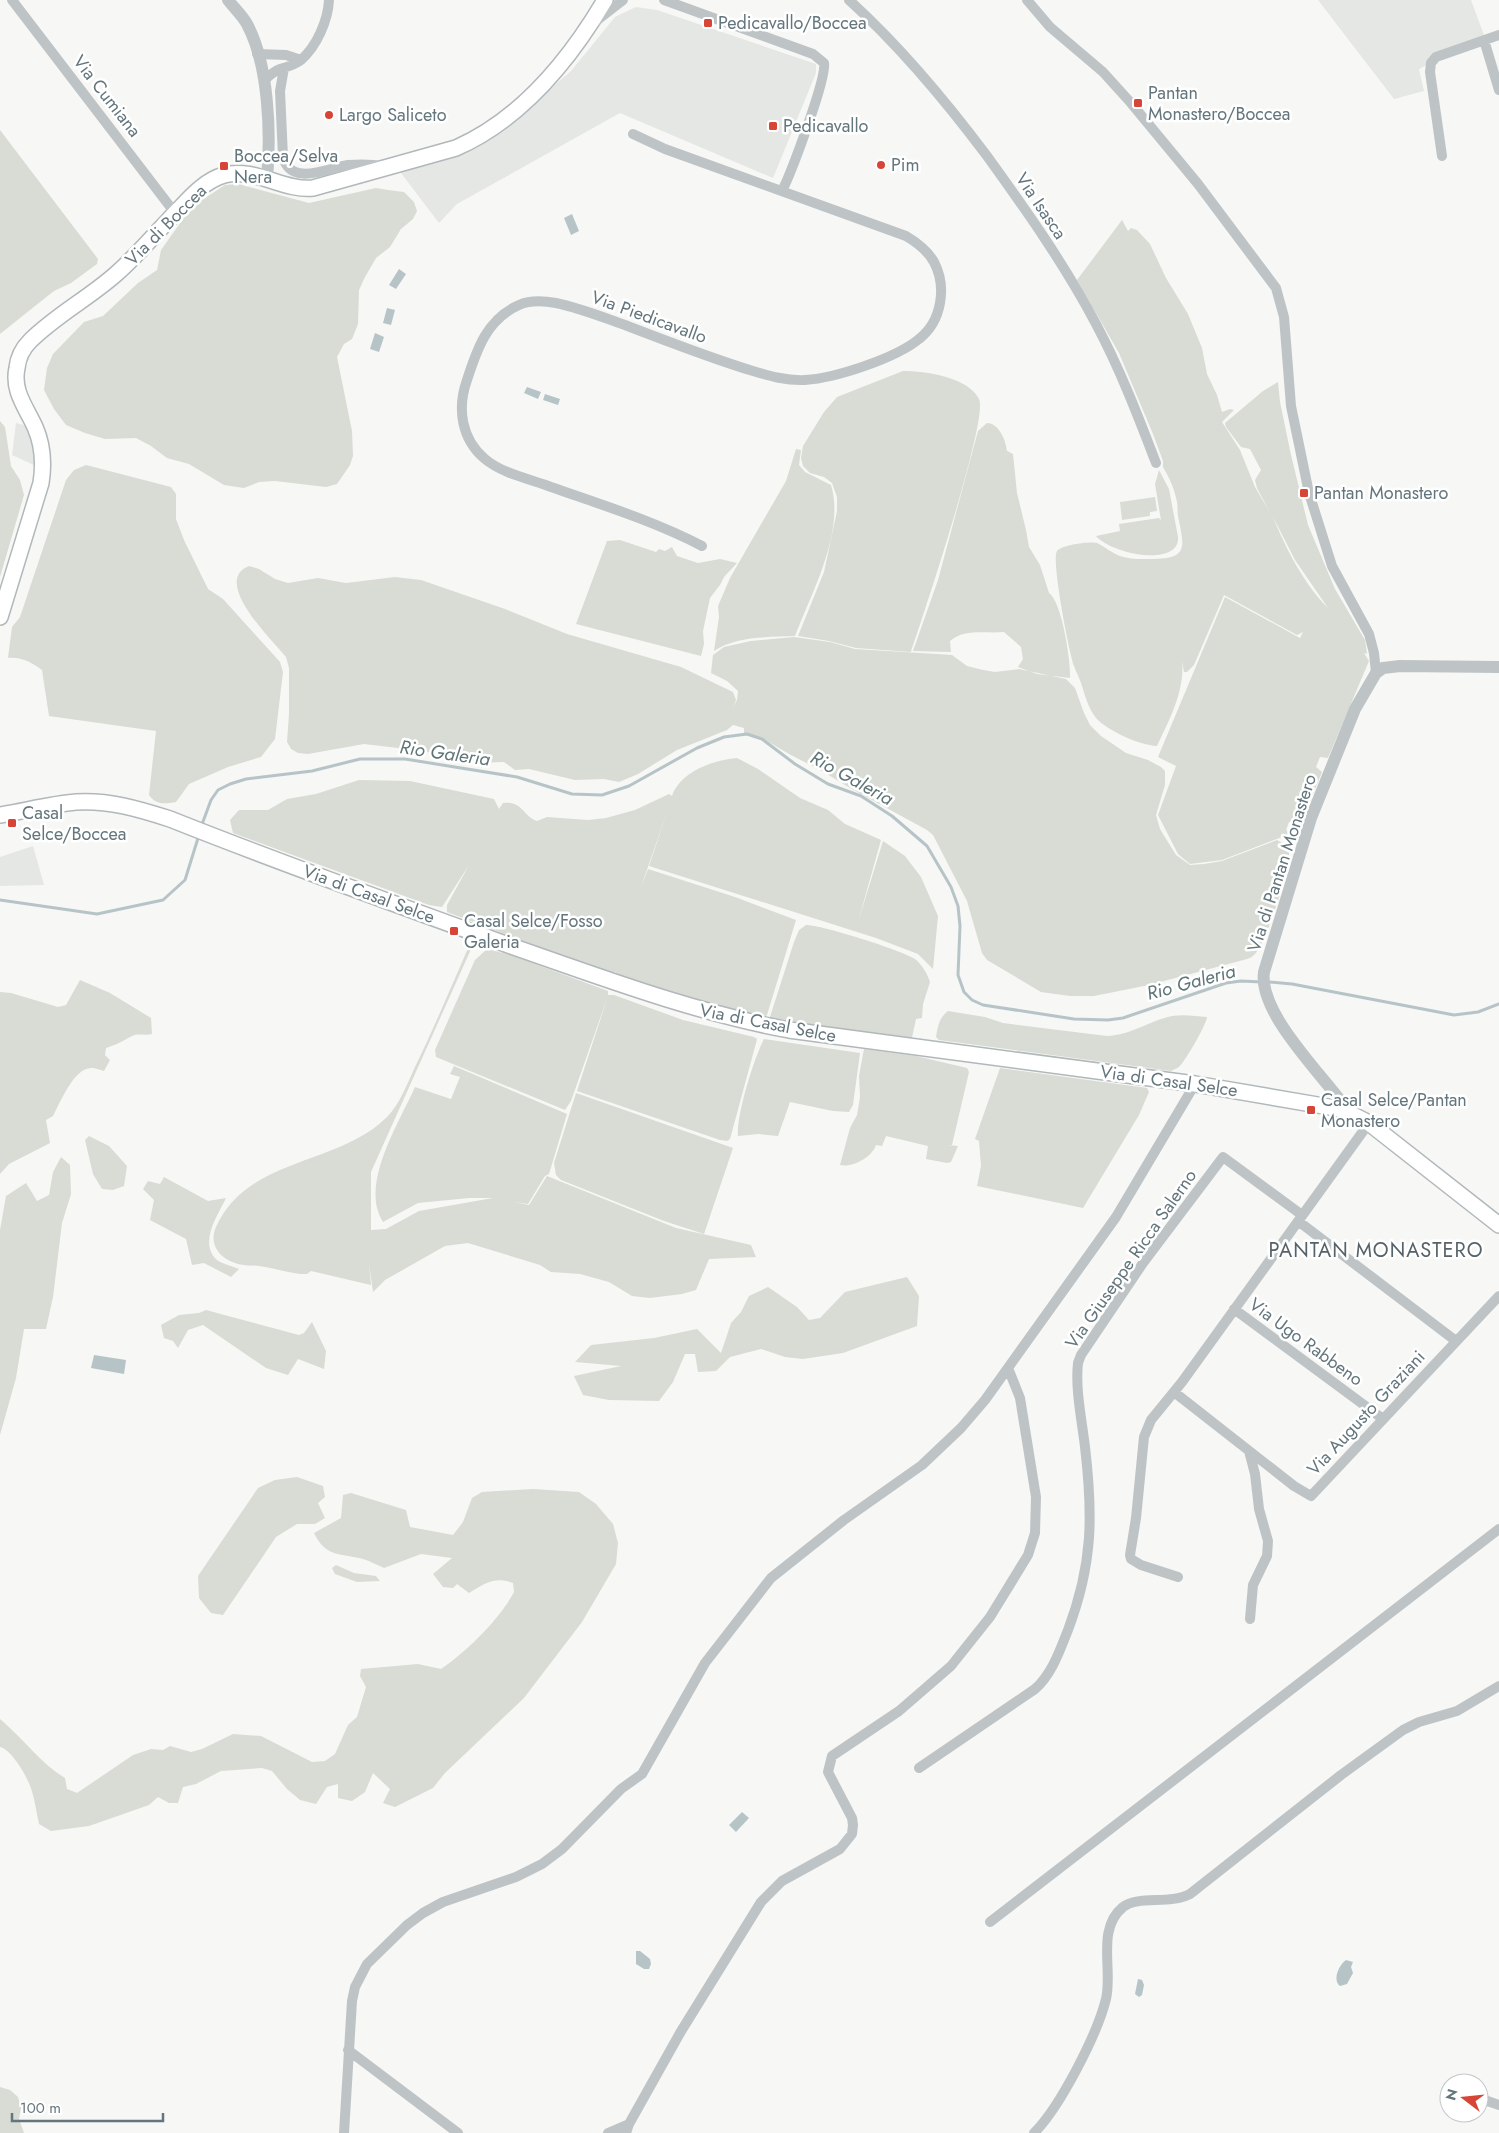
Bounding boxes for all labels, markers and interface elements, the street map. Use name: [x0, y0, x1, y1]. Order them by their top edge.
place label: Pedicavallo/Boccea: [718, 10, 867, 36]
marker: Pedicavallo/Boccea: [702, 17, 714, 29]
street label: Via Cumiana: [67, 49, 147, 143]
place label: Pantan Monastero/Boccea: [1148, 80, 1290, 127]
marker: Pantan Monastero/Boccea: [1132, 97, 1144, 109]
place label: Largo Saliceto: [339, 102, 447, 128]
marker: Largo Saliceto: [323, 109, 335, 121]
place label: Pedicavallo: [783, 113, 869, 139]
marker: Pedicavallo: [767, 120, 779, 132]
place label: Boccea/Selva Nera: [234, 143, 338, 190]
place label: Pim: [891, 152, 920, 178]
marker: Pim: [875, 159, 887, 171]
marker: Boccea/Selva Nera: [218, 160, 230, 172]
street label: Via Isasca: [1009, 167, 1073, 245]
street label: Via di Boccea: [119, 178, 213, 272]
street label: Via Piedicavallo: [588, 284, 711, 350]
place label: Pantan Monastero: [1314, 480, 1449, 506]
marker: Pantan Monastero: [1298, 487, 1310, 499]
water label: Rio Galeria: [398, 733, 492, 773]
water label: Rio Galeria: [806, 744, 899, 812]
street label: Via di Pantan Monastero: [1241, 771, 1323, 955]
place label: Casal Selce/Boccea: [22, 800, 127, 847]
marker: Casal Selce/Boccea: [6, 817, 18, 829]
street label: Via di Casal Selce: [299, 858, 439, 930]
place label: Casal Selce/Fosso Galeria: [464, 908, 603, 955]
marker: Casal Selce/Fosso Galeria: [448, 925, 460, 937]
water label: Rio Galeria: [1144, 957, 1239, 1007]
street label: Via di Casal Selce: [698, 997, 838, 1049]
street label: Via di Casal Selce: [1099, 1058, 1239, 1104]
place label: Casal Selce/Pantan Monastero: [1321, 1087, 1467, 1134]
marker: Casal Selce/Pantan Monastero: [1305, 1104, 1317, 1116]
street label: Via Giuseppe Ricca Salerno: [1059, 1164, 1203, 1354]
district label: PANTAN MONASTERO: [1268, 1236, 1484, 1265]
street label: Via Ugo Rabbeno: [1244, 1292, 1368, 1392]
street label: Via Augusto Graziani: [1301, 1345, 1431, 1481]
north arrow: [1439, 2073, 1489, 2123]
text: N: [1440, 2086, 1463, 2103]
scale bar: [12, 2090, 164, 2122]
text: 100 m: [20, 2097, 61, 2119]

